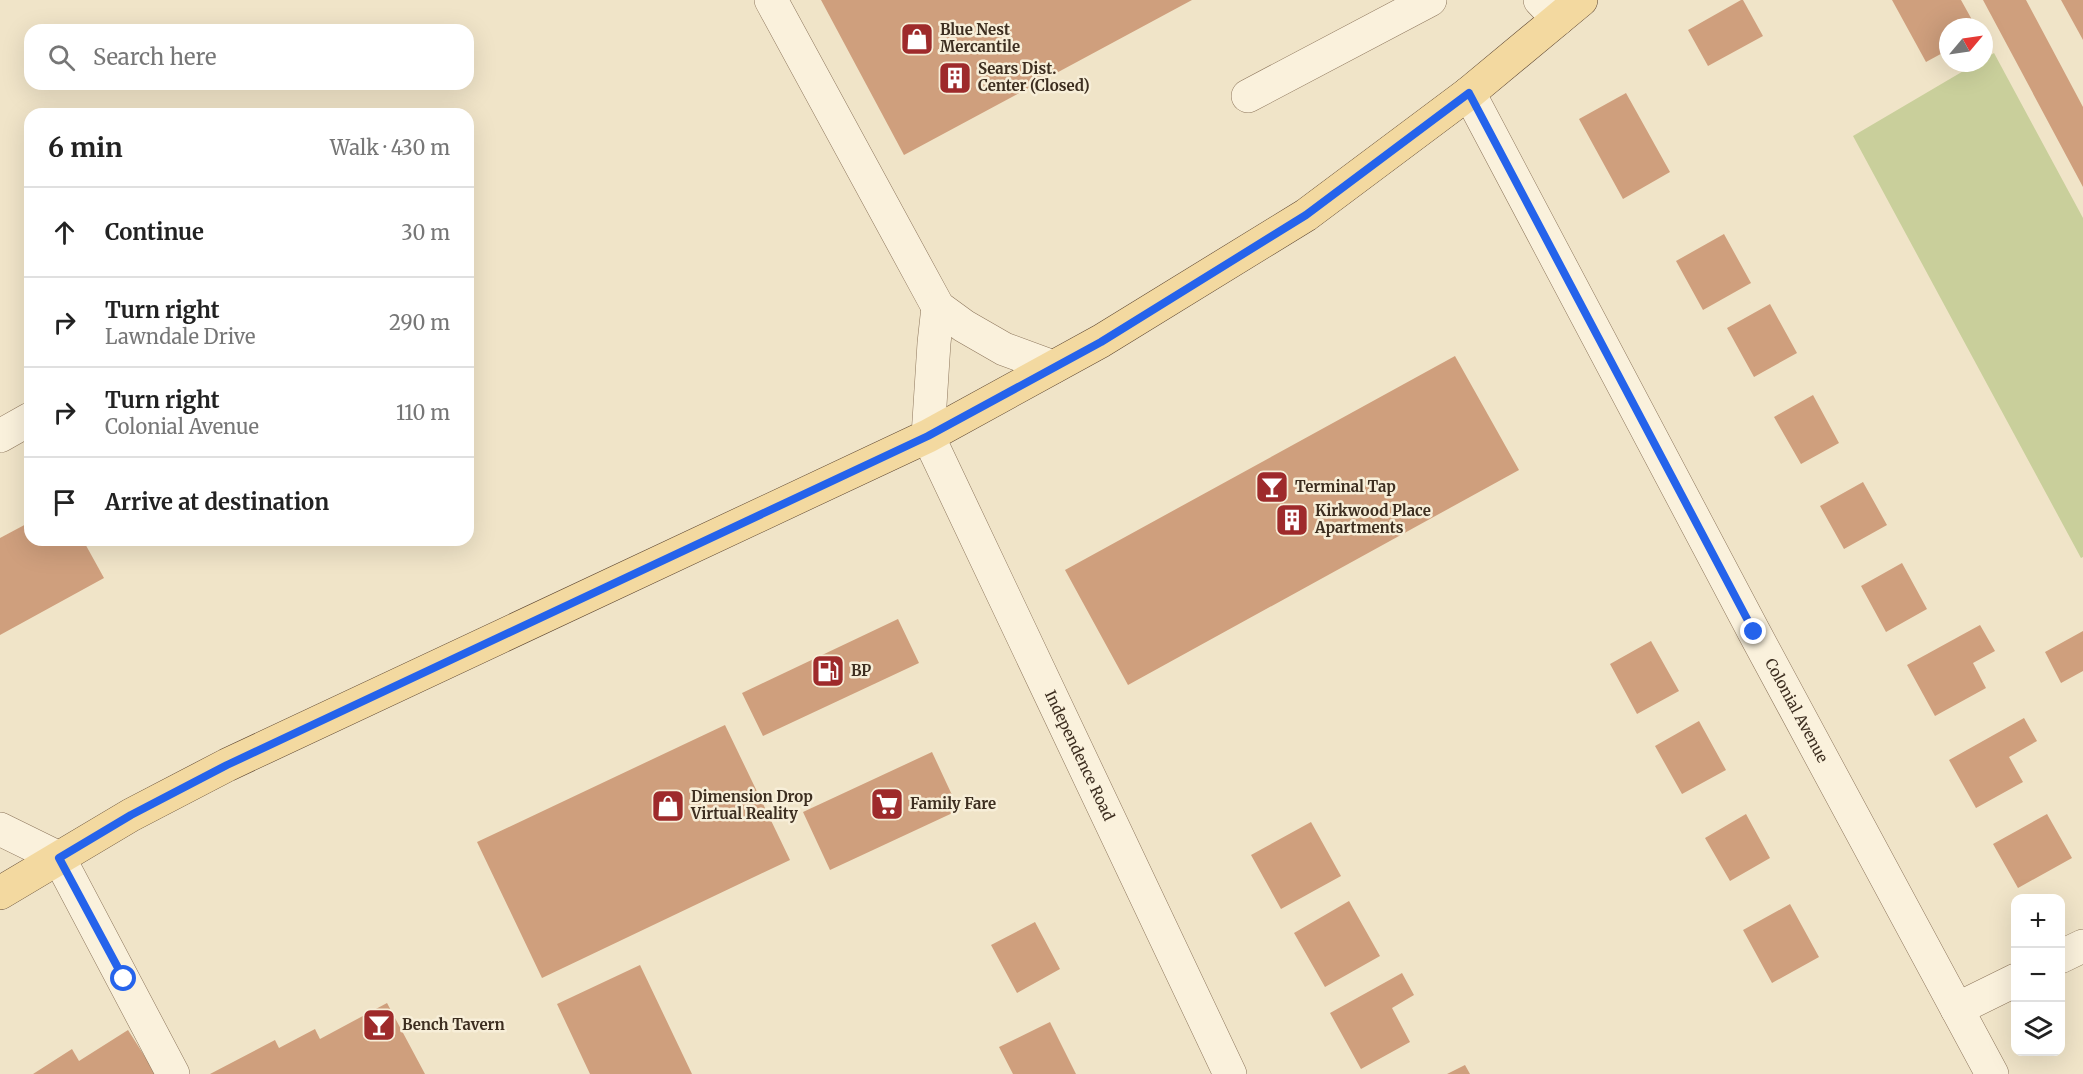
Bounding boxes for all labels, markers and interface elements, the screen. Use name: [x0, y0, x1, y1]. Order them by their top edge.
north arrow: [1939, 18, 1993, 72]
place label: Blue Nest Mercantile: [940, 20, 1020, 56]
shop icon: Blue Nest Mercantile: [899, 21, 935, 57]
search box: [24, 24, 474, 90]
icon: search: [45, 41, 78, 74]
text: Search here: [93, 43, 216, 71]
place label: Sears Dist. Center (Closed): [978, 59, 1090, 95]
building icon: Sears Dist. Center (Closed): [937, 60, 973, 96]
text: 6 min: [48, 131, 123, 164]
text: Walk · 430 m: [330, 135, 450, 160]
icon: ahead: [48, 216, 81, 249]
text: Continue: [105, 218, 204, 246]
text: 30 m: [401, 220, 450, 245]
text: Turn right: [105, 296, 219, 324]
icon: right: [48, 306, 81, 339]
text: 290 m: [389, 310, 450, 335]
text: Lawndale Drive: [105, 324, 256, 349]
text: Turn right: [105, 386, 219, 414]
icon: right: [48, 396, 81, 429]
text: 110 m: [396, 400, 450, 425]
text: Colonial Avenue: [105, 414, 259, 439]
bar icon: Terminal Tap: [1254, 469, 1290, 505]
place label: Terminal Tap: [1295, 477, 1396, 496]
icon: arrive: [48, 486, 81, 519]
text: Arrive at destination: [105, 488, 329, 516]
place label: Kirkwood Place Apartments: [1314, 501, 1431, 537]
building icon: Kirkwood Place Apartments: [1274, 502, 1310, 538]
route end: [1740, 618, 1766, 644]
fuel station icon: BP: [810, 653, 846, 689]
street label: Colonial Avenue: [1761, 655, 1833, 766]
place label: BP: [851, 661, 871, 680]
street label: Independence Road: [1041, 687, 1119, 824]
supermarket icon: Family Fare: [869, 786, 905, 822]
place label: Dimension Drop Virtual Reality: [690, 787, 813, 823]
shop icon: Dimension Drop Virtual Reality: [650, 788, 686, 824]
place label: Family Fare: [910, 794, 996, 813]
map controls: [2011, 894, 2065, 1056]
button: +: [2011, 894, 2065, 948]
button: −: [2011, 948, 2065, 1002]
route start: [110, 965, 136, 991]
button: layers: [2011, 1002, 2065, 1056]
bar icon: Bench Tavern: [361, 1007, 397, 1043]
place label: Bench Tavern: [402, 1015, 505, 1034]

